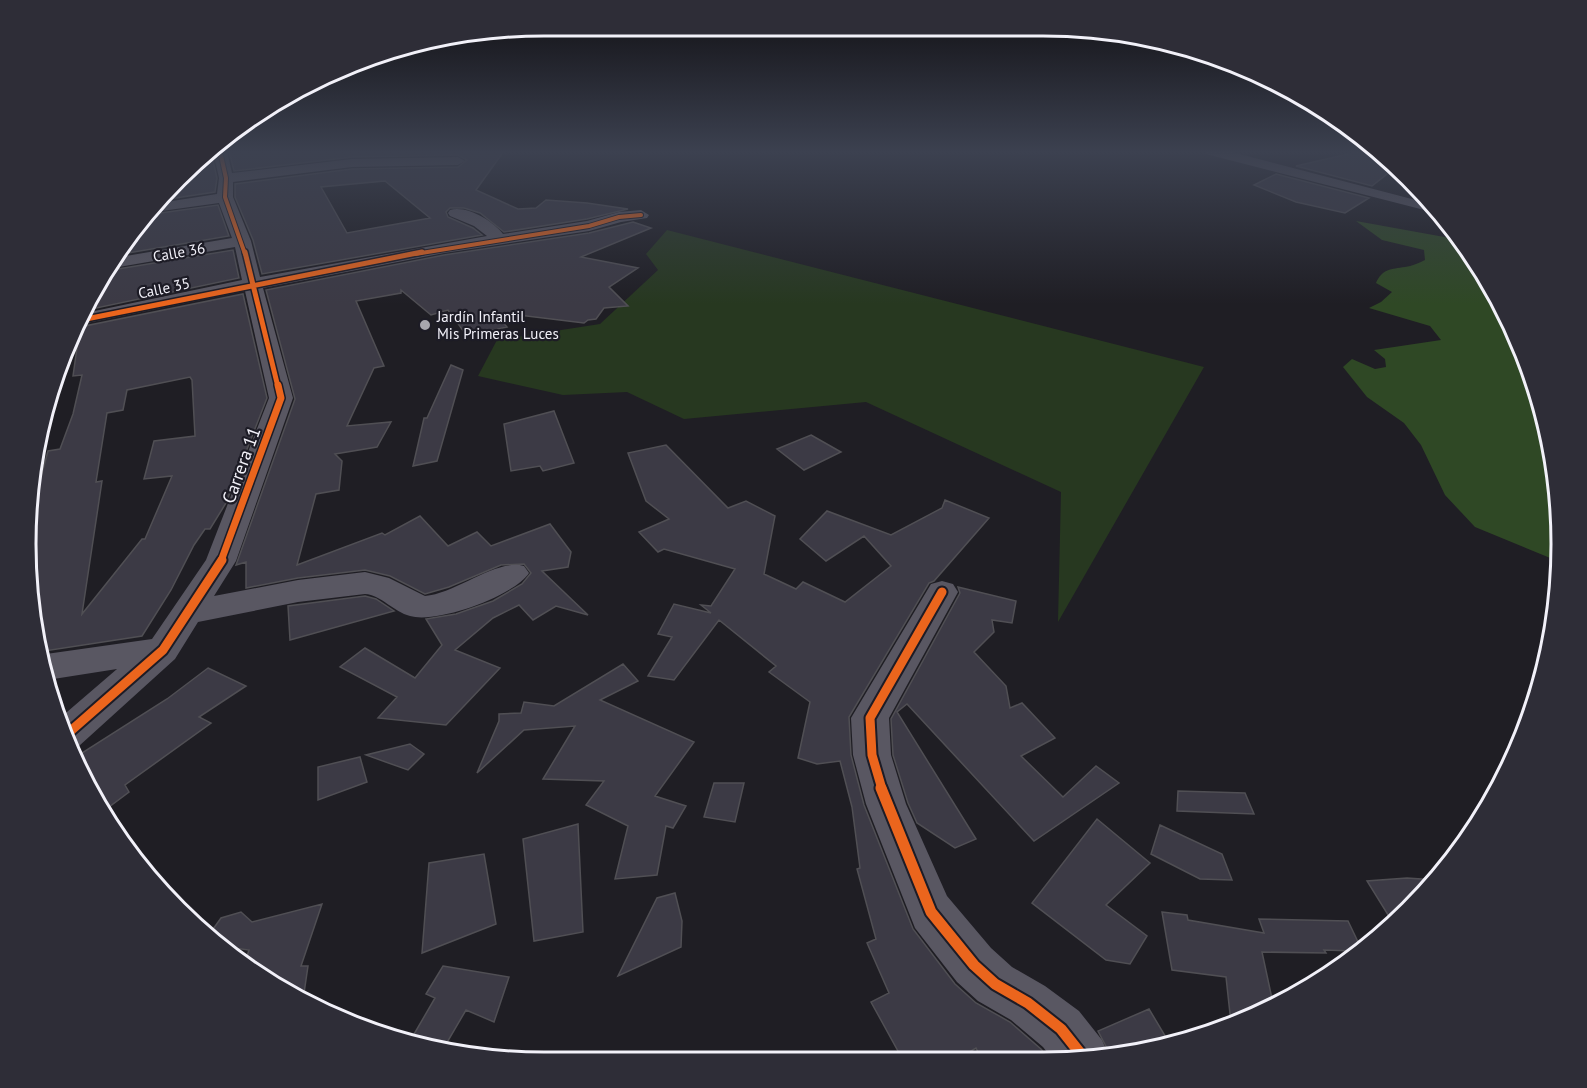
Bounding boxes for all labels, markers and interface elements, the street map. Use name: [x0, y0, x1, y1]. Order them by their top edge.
street label: Calle 36: [151, 238, 207, 266]
street label: Calle 35: [136, 273, 192, 303]
place label: Jardín Infantil Mis Primeras Luces: [436, 307, 559, 343]
marker: Jardín Infantil Mis Primeras Luces: [418, 318, 432, 332]
street label: Carrera 11: [217, 424, 265, 506]

